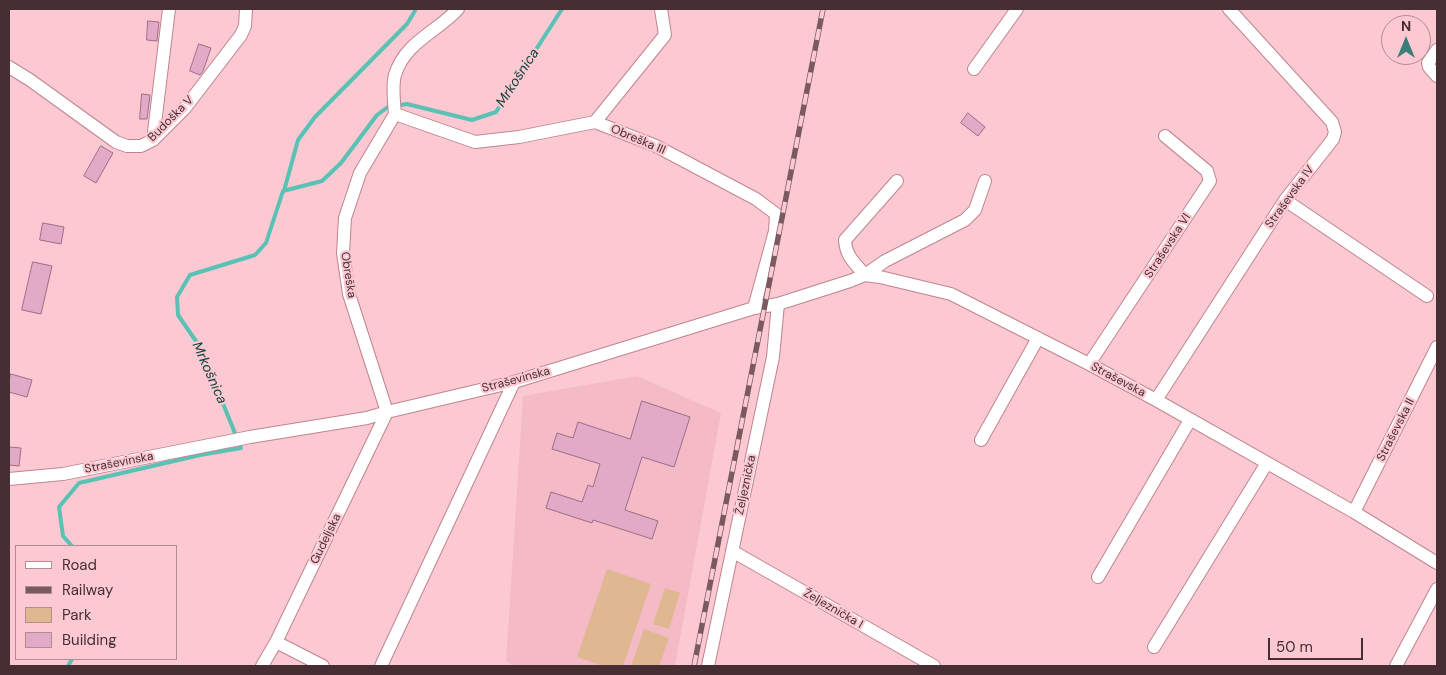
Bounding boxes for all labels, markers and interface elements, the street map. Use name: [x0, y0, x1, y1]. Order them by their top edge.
north arrow: [1381, 15, 1431, 65]
text: N: [1401, 17, 1411, 35]
water label: Mrkošnica: [493, 46, 543, 110]
street label: Budoška V: [145, 93, 197, 145]
street label: Obreška III: [608, 122, 668, 158]
street label: Straševska IV: [1262, 163, 1318, 231]
street label: Straševska VI: [1142, 211, 1194, 281]
street label: Obreška: [337, 251, 359, 299]
water label: Mrkošnica: [188, 339, 230, 407]
street label: Straševska: [1088, 360, 1148, 400]
street label: Straševinska: [480, 364, 552, 396]
street label: Straševska II: [1374, 396, 1418, 464]
street label: Straševinska: [83, 449, 155, 477]
street label: Željeznička: [733, 454, 759, 516]
street label: Gudeljska: [308, 511, 344, 567]
legend: [15, 545, 178, 660]
text: Road: [62, 555, 97, 575]
text: Railway: [62, 580, 113, 600]
street label: Željeznička I: [801, 586, 865, 632]
text: Park: [62, 605, 92, 625]
scale bar: [1271, 628, 1366, 660]
text: Building: [62, 630, 117, 650]
text: 50 m: [1276, 637, 1313, 657]

